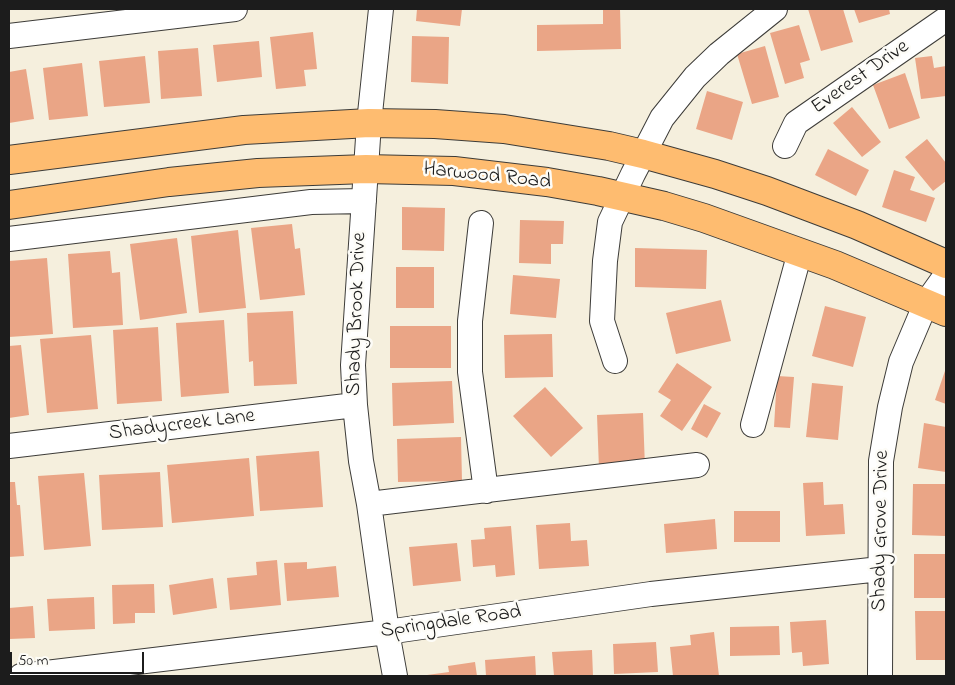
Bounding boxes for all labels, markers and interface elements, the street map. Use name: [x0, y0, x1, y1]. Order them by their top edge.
street label: Everest Drive: [807, 35, 915, 121]
street label: Harwood Road: [422, 158, 552, 196]
street label: Shady Brook Drive: [343, 232, 373, 396]
street label: Shadycreek Lane: [108, 405, 256, 447]
street label: Shady Grove Drive: [868, 450, 896, 612]
street label: Springdale Road: [379, 601, 523, 645]
scale bar: [12, 642, 146, 674]
text: 50 m: [18, 650, 48, 672]

